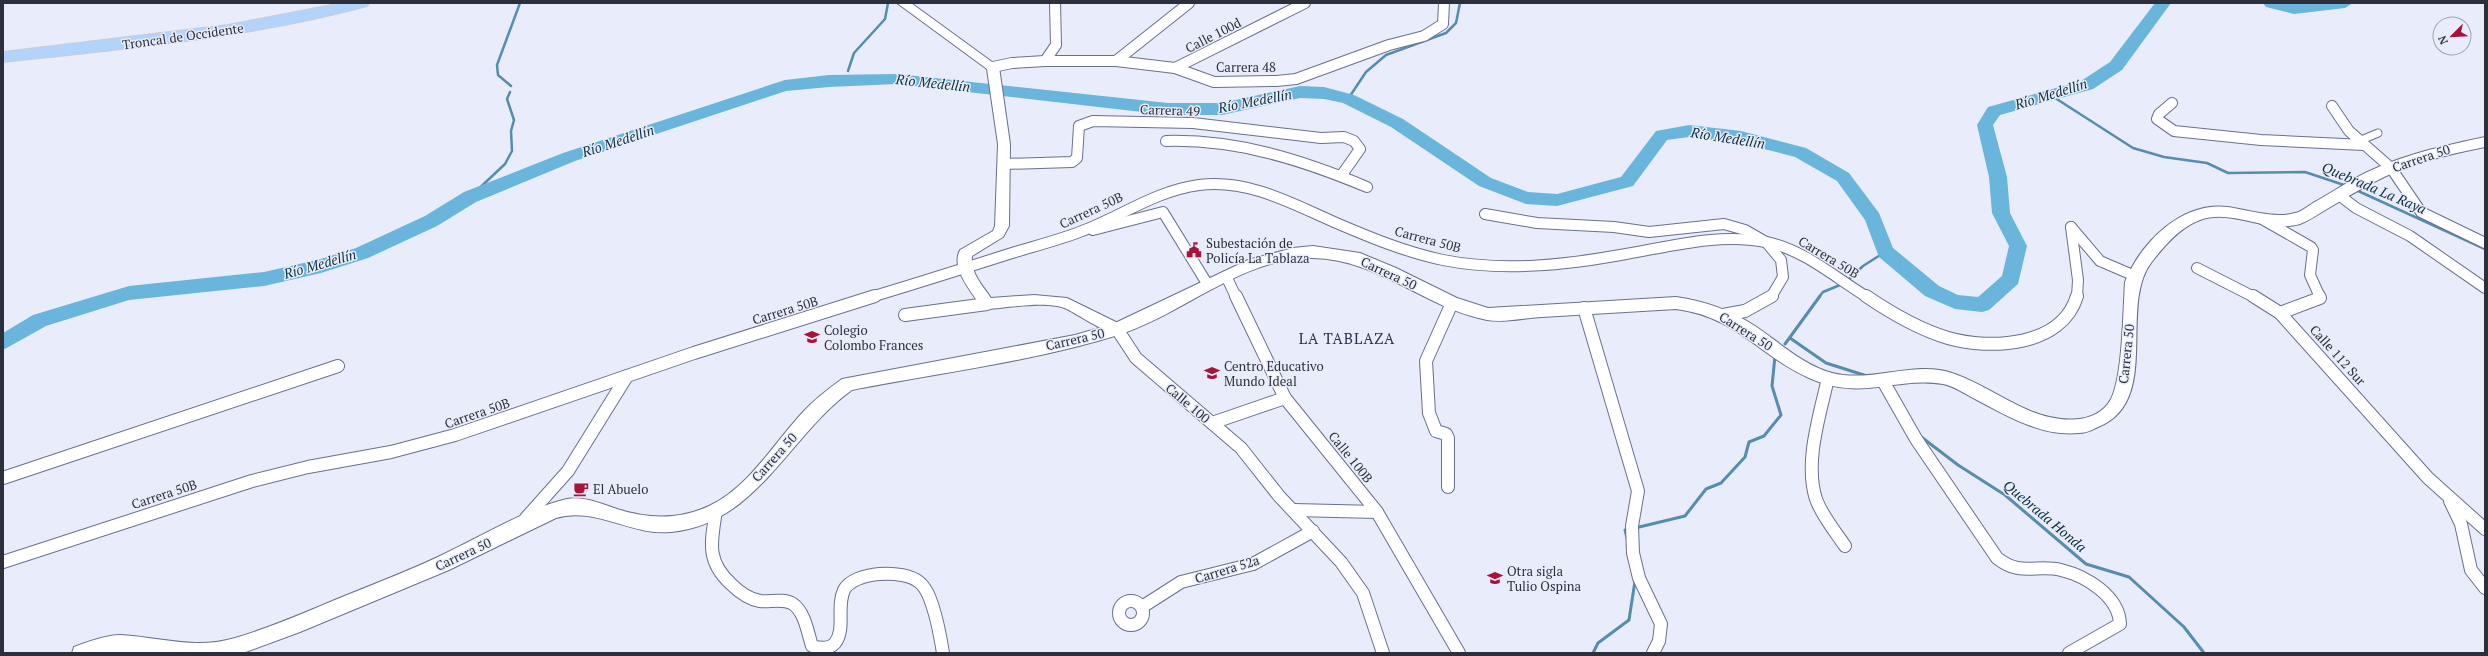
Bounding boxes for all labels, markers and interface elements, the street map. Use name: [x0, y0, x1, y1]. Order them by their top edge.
street label: Calle 100d: [1182, 13, 1244, 57]
north arrow: [2432, 16, 2472, 56]
street label: Troncal de Occidente: [121, 19, 245, 53]
text: N: [2435, 33, 2451, 47]
street label: Carrera 48: [1216, 58, 1276, 76]
water label: Río Medellín: [894, 69, 971, 96]
water label: Río Medellín: [2011, 74, 2089, 114]
water label: Río Medellín: [1215, 84, 1293, 117]
street label: Carrera 49: [1140, 100, 1200, 120]
water label: Río Medellín: [578, 120, 656, 161]
water label: Río Medellín: [1689, 122, 1766, 153]
street label: Carrera 50: [2390, 140, 2452, 176]
water label: Quebrada La Raya: [2319, 157, 2429, 218]
street label: Carrera 50B: [1056, 187, 1126, 233]
street label: Carrera 50B: [1393, 222, 1463, 256]
street label: Carrera 50B: [1795, 232, 1863, 282]
place label: Subestación de Policía La Tablaza: [1206, 234, 1310, 267]
public building icon: Subestación de Policía La Tablaza: [1185, 241, 1203, 259]
water label: Río Medellín: [280, 244, 358, 283]
street label: Carrera 50: [1358, 252, 1420, 294]
street label: Carrera 50B: [750, 291, 820, 329]
street label: Carrera 50: [1716, 307, 1776, 355]
place label: Colegio Colombo Frances: [824, 321, 923, 354]
street label: Calle 112 Sur: [2306, 321, 2370, 389]
street label: Carrera 50: [1044, 323, 1106, 355]
street label: Carrera 50: [2114, 323, 2138, 385]
school or university icon: Colegio Colombo Frances: [803, 328, 821, 346]
district label: LA TABLAZA: [1299, 328, 1395, 348]
place label: Centro Educativo Mundo Ideal: [1224, 357, 1324, 390]
school or university icon: Centro Educativo Mundo Ideal: [1203, 364, 1221, 382]
street label: Calle 100: [1162, 379, 1214, 427]
street label: Carrera 50B: [442, 393, 512, 433]
street label: Calle 100B: [1325, 428, 1377, 486]
street label: Carrera 50: [747, 429, 801, 485]
street label: Carrera 50B: [129, 475, 199, 513]
water label: Quebrada Honda: [2000, 475, 2091, 556]
cafe icon: El Abuelo: [572, 480, 590, 498]
place label: El Abuelo: [593, 480, 648, 498]
street label: Carrera 50: [432, 533, 494, 575]
street label: Carrera 52a: [1193, 551, 1262, 587]
place label: Otra sigla Tulio Ospina: [1507, 562, 1582, 595]
school or university icon: Otra sigla Tulio Ospina: [1486, 569, 1504, 587]

